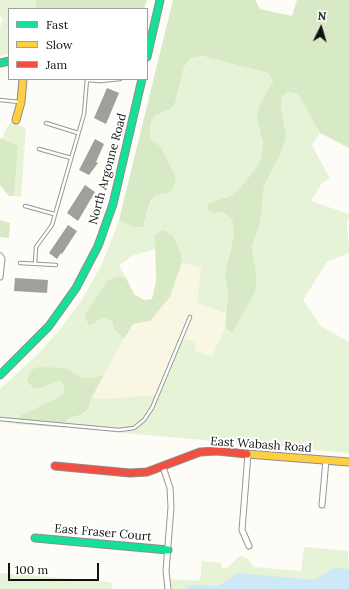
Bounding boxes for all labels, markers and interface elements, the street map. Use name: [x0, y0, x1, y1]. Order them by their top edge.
legend: [8, 8, 148, 80]
north arrow: [301, 8, 341, 48]
text: N: [317, 9, 327, 23]
text: Fast: [46, 17, 69, 32]
text: Slow: [46, 37, 73, 52]
text: Jam: [46, 57, 67, 72]
street label: North Argonne Road: [86, 112, 130, 226]
street label: East Wabash Road: [210, 434, 312, 456]
street label: East Fraser Court: [54, 522, 152, 544]
scale bar: [10, 555, 101, 581]
text: 100 m: [15, 562, 48, 577]

